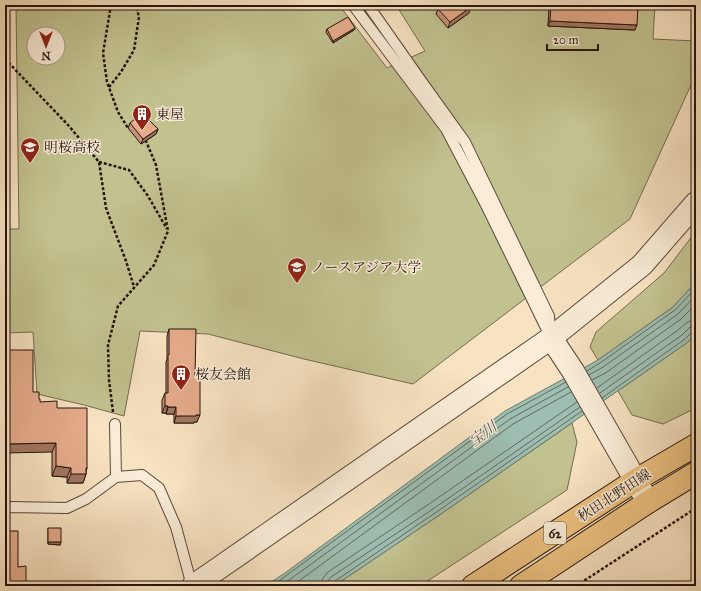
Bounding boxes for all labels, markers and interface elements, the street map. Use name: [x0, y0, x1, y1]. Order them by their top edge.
north arrow: [26, 26, 66, 66]
scale bar: [547, 26, 598, 52]
text: 20 m: [553, 33, 579, 47]
text: N: [41, 49, 51, 62]
building icon: 東屋: [131, 103, 153, 131]
place label: 東屋: [156, 106, 184, 123]
school or university icon: 明桜高校: [19, 136, 41, 164]
place label: 明桜高校: [44, 139, 100, 156]
school or university icon: ノースアジア大学: [286, 256, 308, 284]
place label: ノースアジア大学: [311, 259, 421, 276]
building icon: 桜友会館: [170, 363, 192, 391]
place label: 桜友会館: [195, 366, 251, 383]
water label: 宝川: [466, 417, 502, 450]
street label: 秋田北野田線: [574, 465, 654, 525]
road number: 62: [544, 522, 566, 544]

